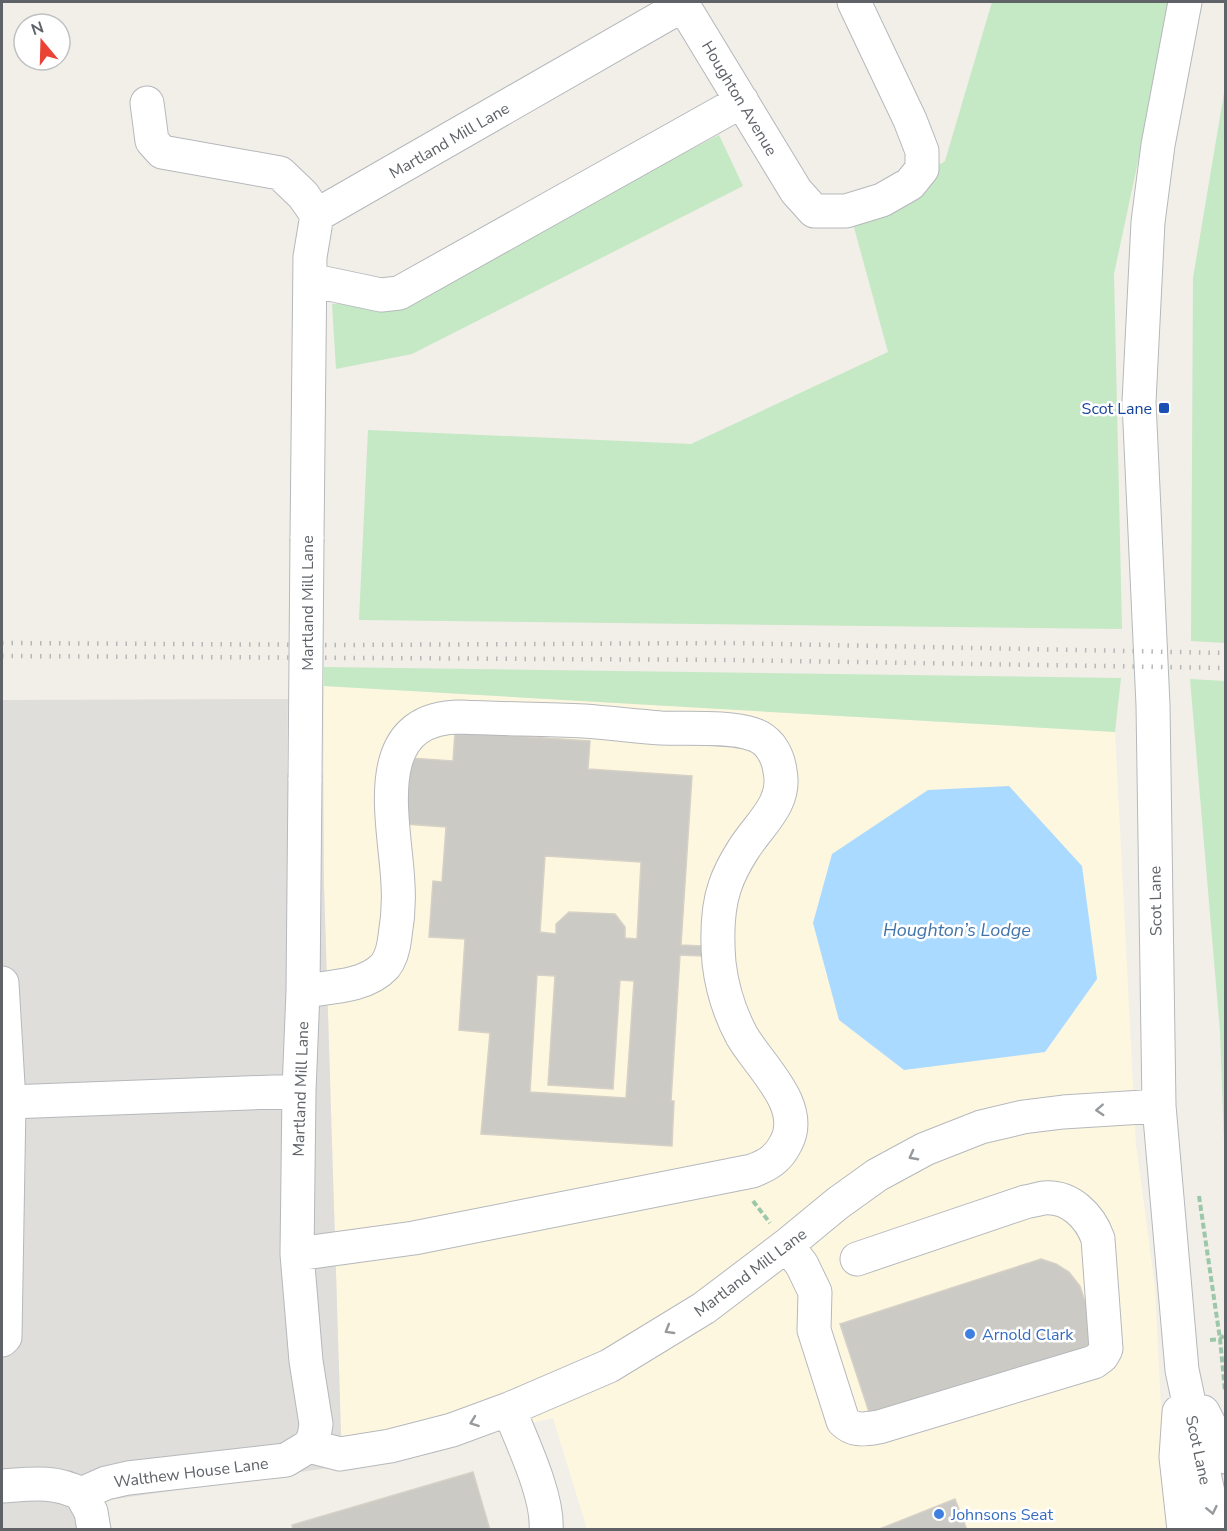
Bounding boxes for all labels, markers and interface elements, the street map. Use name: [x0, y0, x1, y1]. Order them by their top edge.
north arrow: [12, 12, 72, 72]
text: N: [28, 16, 47, 41]
street label: Houghton Avenue: [696, 37, 782, 160]
street label: Martland Mill Lane: [385, 97, 514, 184]
place label: Scot Lane: [1082, 398, 1152, 420]
marker: Scot Lane: [1157, 401, 1171, 415]
street label: Martland Mill Lane: [297, 535, 319, 671]
street label: Scot Lane: [1144, 866, 1168, 936]
water label: Houghton’s Lodge: [883, 918, 1031, 942]
street label: Martland Mill Lane: [288, 1021, 314, 1157]
one-way arrow: [1096, 1103, 1105, 1116]
one-way arrow: [908, 1149, 919, 1160]
street label: Martland Mill Lane: [690, 1223, 811, 1322]
one-way arrow: [665, 1322, 675, 1334]
place label: Arnold Clark: [982, 1324, 1074, 1346]
marker: Arnold Clark: [963, 1327, 977, 1341]
street label: Scot Lane: [1180, 1413, 1216, 1487]
one-way arrow: [470, 1415, 481, 1427]
street label: Walthew House Lane: [113, 1453, 270, 1493]
place label: Johnsons Seat: [950, 1504, 1054, 1526]
one-way arrow: [1205, 1504, 1218, 1514]
marker: Johnsons Seat: [932, 1507, 946, 1521]

